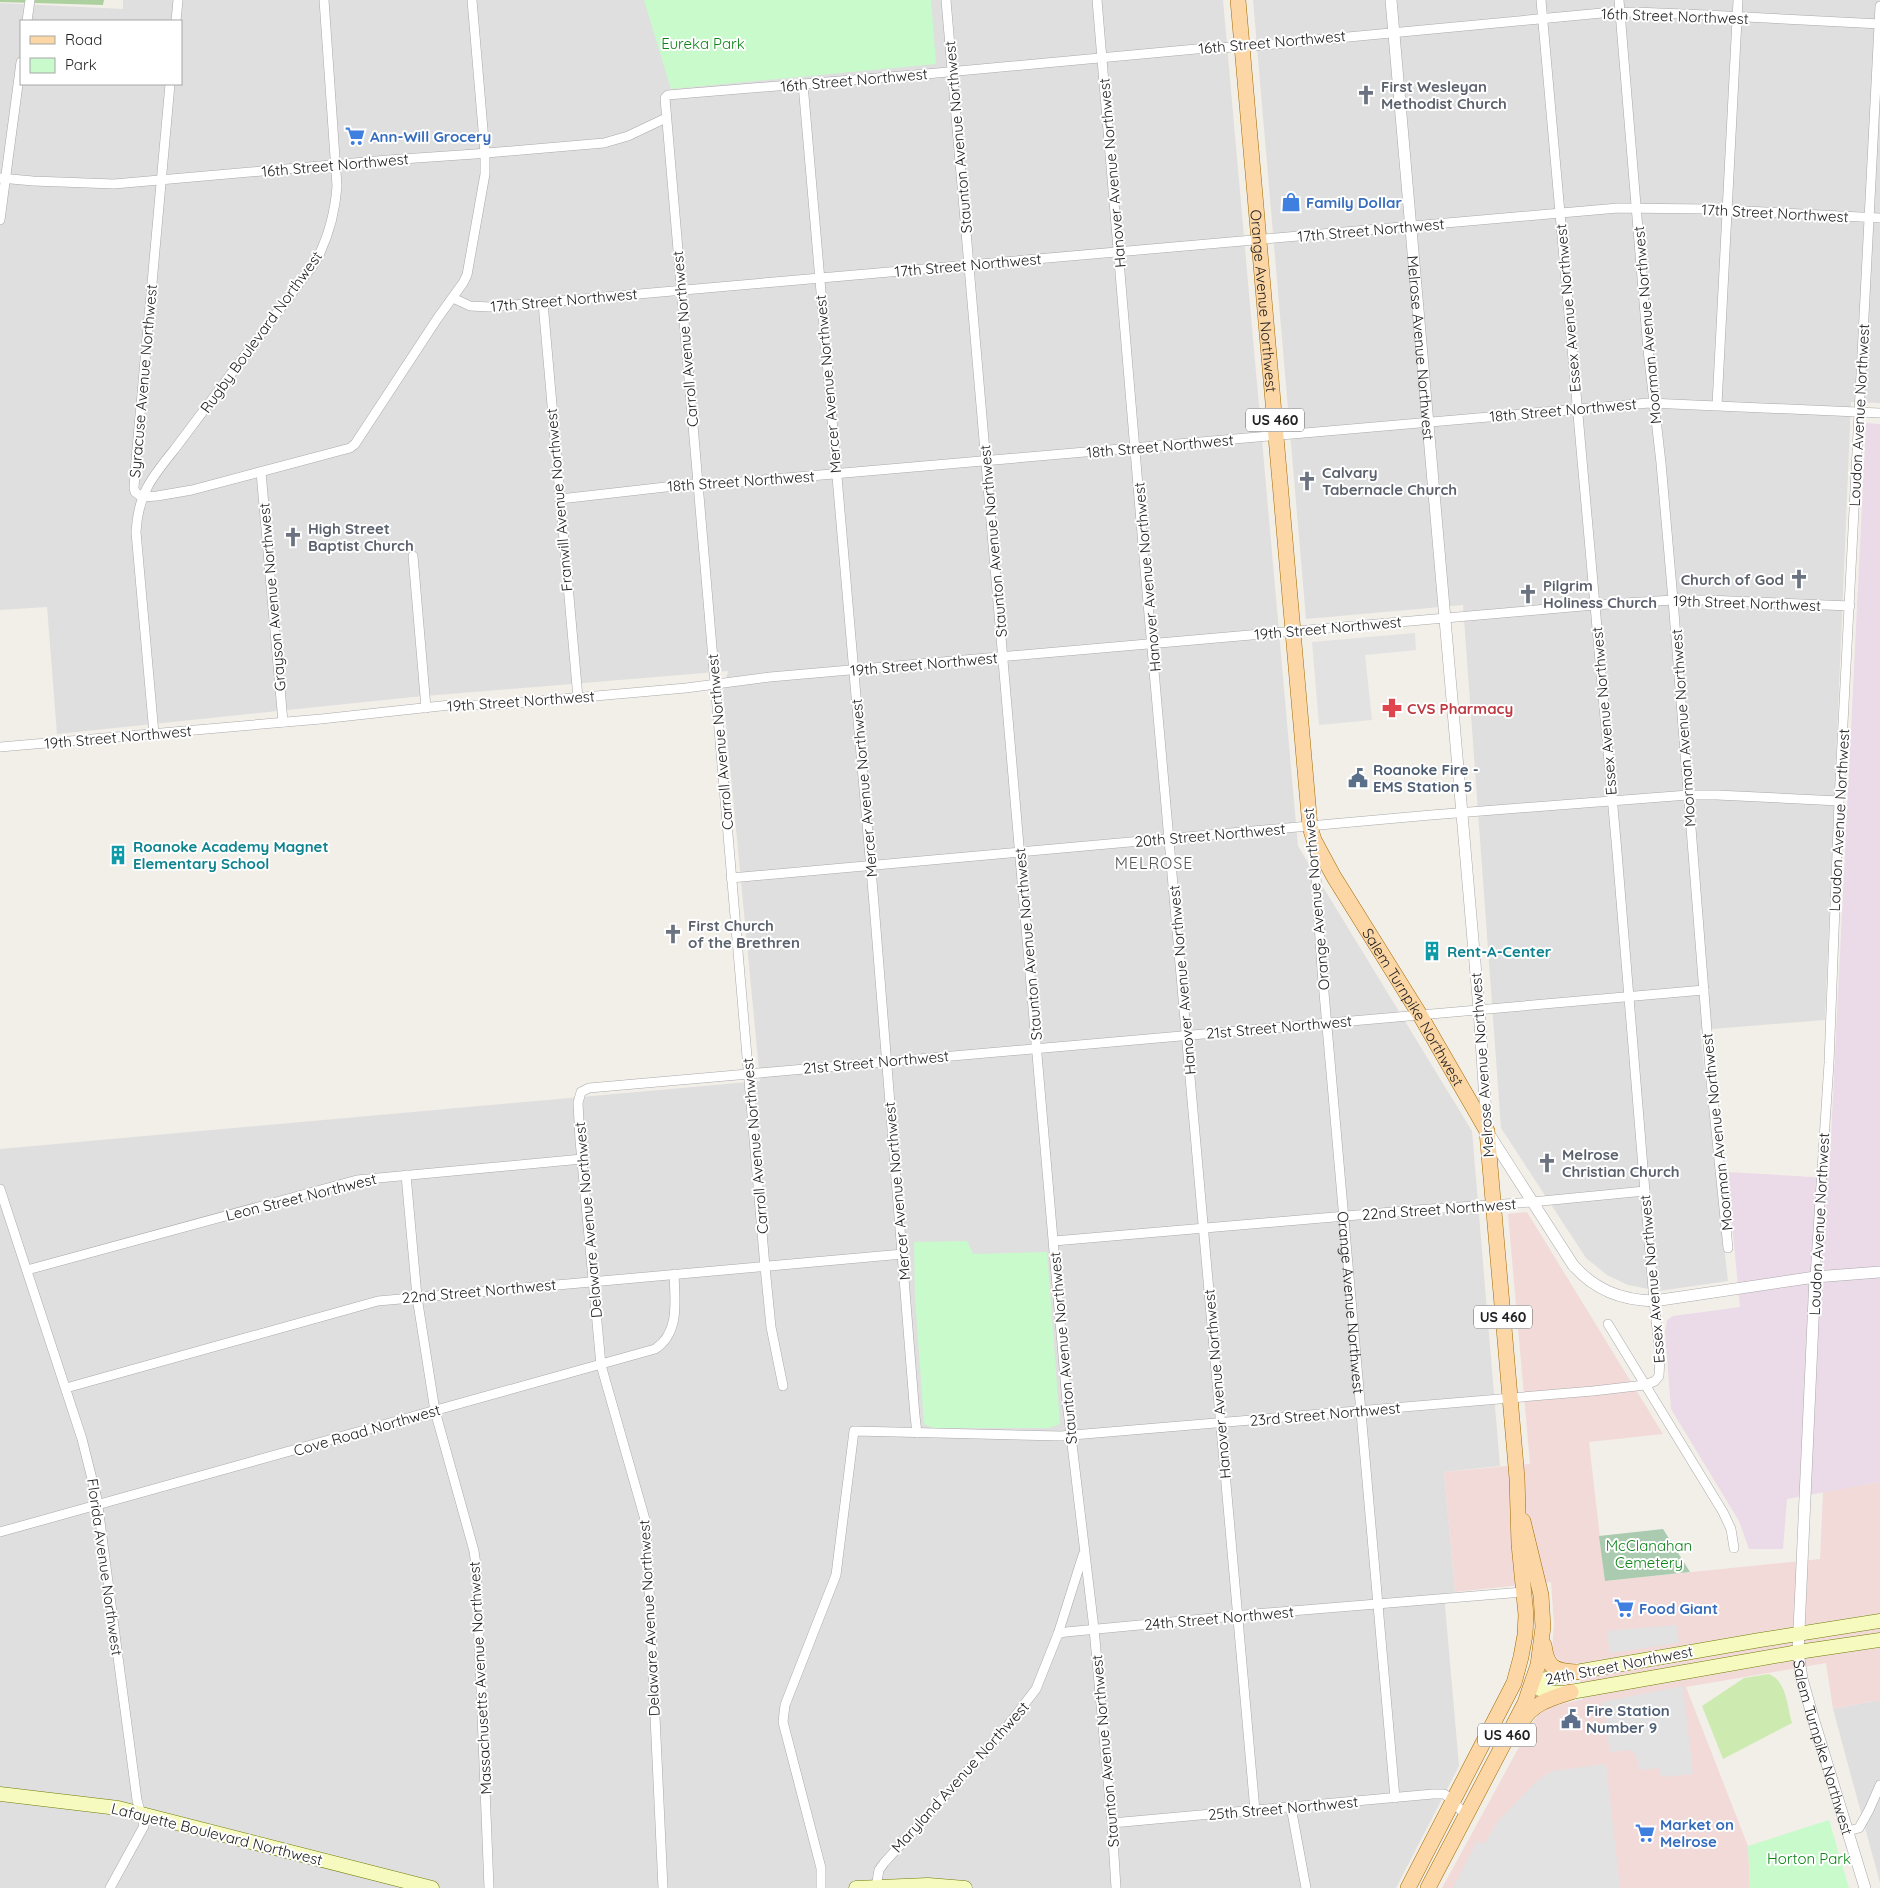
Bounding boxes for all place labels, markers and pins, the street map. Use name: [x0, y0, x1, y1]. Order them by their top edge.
place label: First Wesleyan Methodist Church: [1381, 77, 1507, 113]
church icon: First Wesleyan Methodist Church: [1355, 84, 1377, 106]
supermarket icon: Ann-Will Grocery: [344, 125, 366, 147]
place label: Ann-Will Grocery: [370, 127, 491, 146]
shop icon: Family Dollar: [1280, 191, 1302, 213]
place label: Family Dollar: [1306, 193, 1402, 212]
place label: Calvary Tabernacle Church: [1322, 463, 1457, 499]
church icon: Calvary Tabernacle Church: [1296, 470, 1318, 492]
place label: High Street Baptist Church: [308, 519, 414, 555]
church icon: High Street Baptist Church: [282, 526, 304, 548]
church icon: Church of God: [1788, 568, 1810, 590]
place label: Church of God: [1681, 570, 1784, 589]
place label: Pilgrim Holiness Church: [1543, 576, 1657, 612]
church icon: Pilgrim Holiness Church: [1517, 583, 1539, 605]
pharmacy icon: CVS Pharmacy: [1381, 697, 1403, 719]
place label: CVS Pharmacy: [1407, 699, 1513, 718]
place label: Roanoke Fire - EMS Station 5: [1373, 760, 1479, 796]
public building icon: Roanoke Fire - EMS Station 5: [1347, 767, 1369, 789]
place label: Roanoke Academy Magnet Elementary School: [133, 837, 329, 873]
building icon: Roanoke Academy Magnet Elementary School: [107, 844, 129, 866]
place label: First Church of the Brethren: [688, 916, 800, 952]
church icon: First Church of the Brethren: [662, 923, 684, 945]
building icon: Rent-A-Center: [1421, 940, 1443, 962]
place label: Rent-A-Center: [1447, 942, 1552, 961]
place label: Melrose Christian Church: [1562, 1145, 1679, 1181]
church icon: Melrose Christian Church: [1536, 1152, 1558, 1174]
supermarket icon: Food Giant: [1613, 1597, 1635, 1619]
place label: Food Giant: [1639, 1599, 1718, 1618]
place label: Fire Station Number 9: [1586, 1701, 1670, 1737]
public building icon: Fire Station Number 9: [1560, 1708, 1582, 1730]
place label: Market on Melrose: [1660, 1815, 1734, 1851]
supermarket icon: Market on Melrose: [1634, 1822, 1656, 1844]

